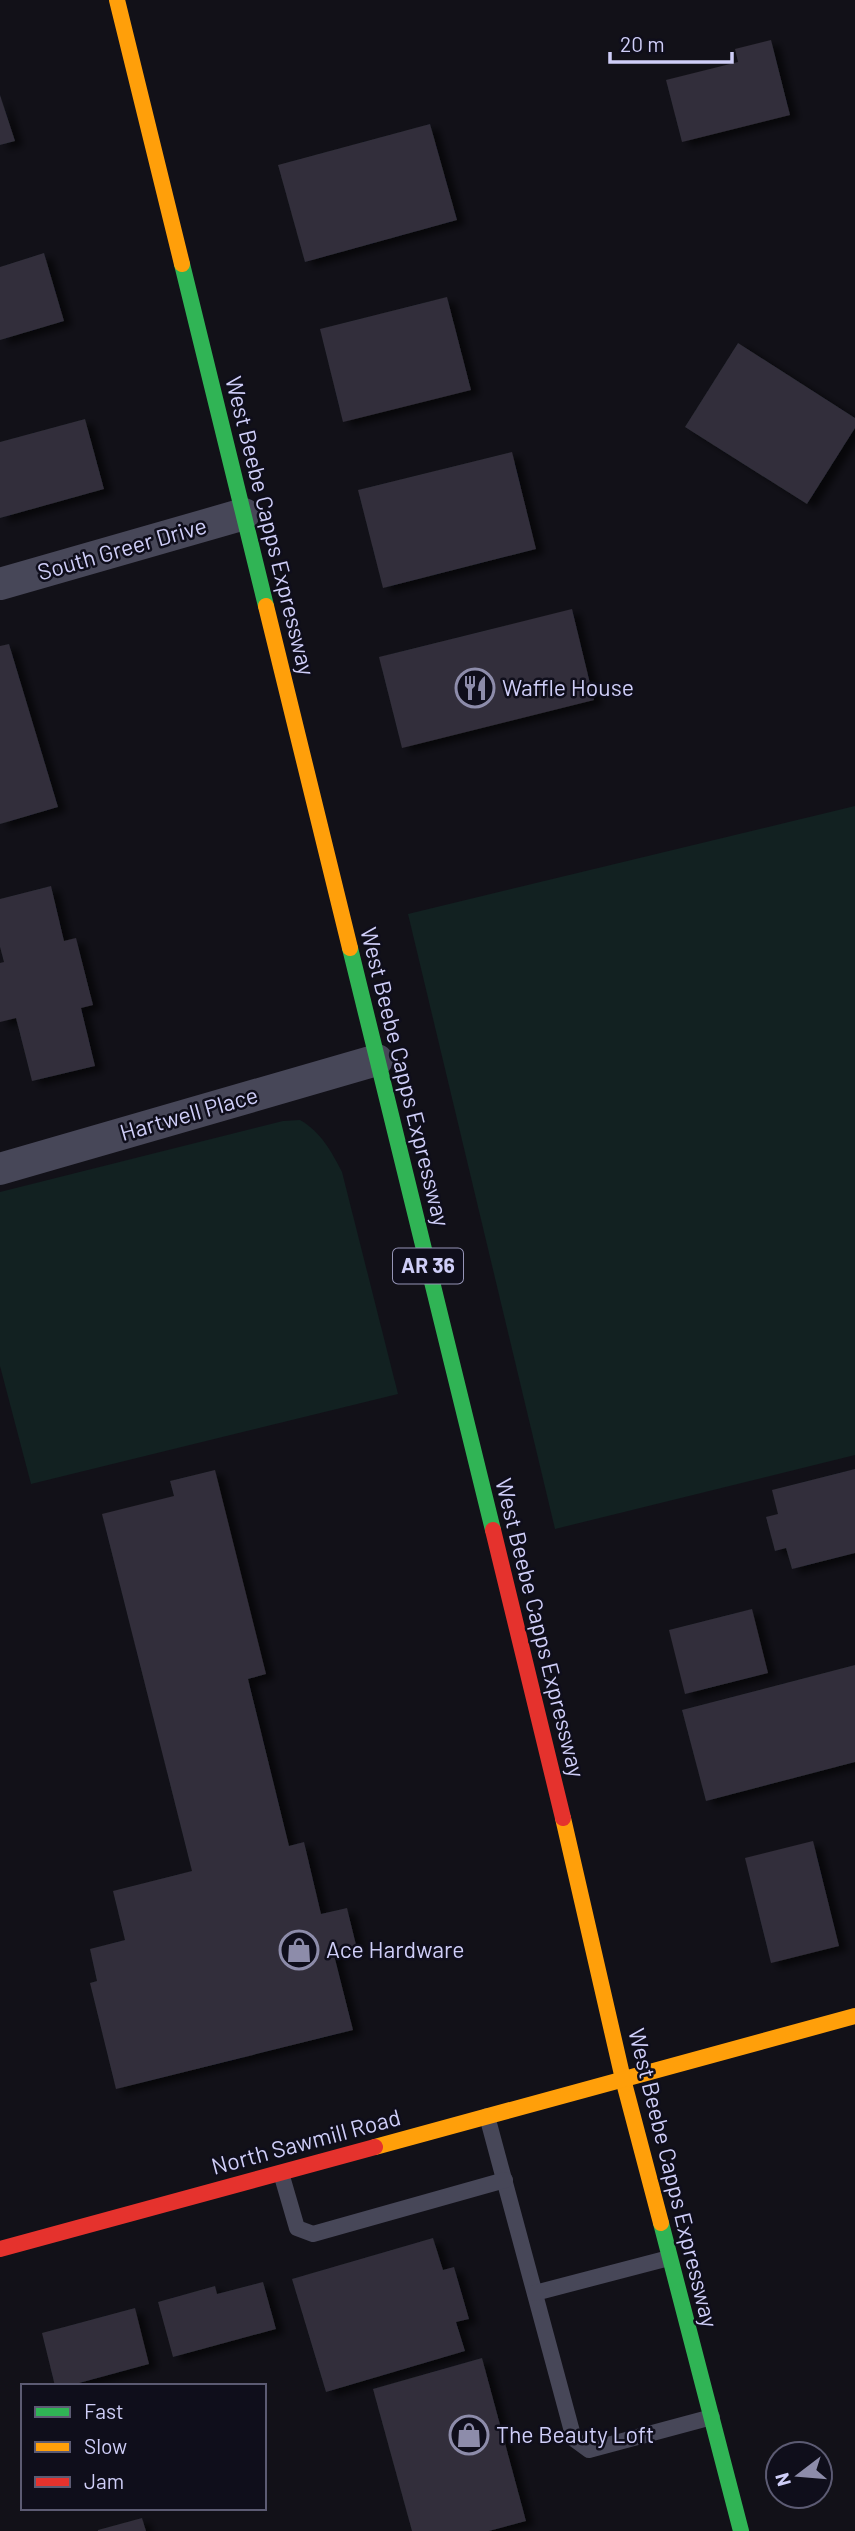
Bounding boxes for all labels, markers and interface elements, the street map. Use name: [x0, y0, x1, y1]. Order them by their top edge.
scale bar: [610, 21, 732, 65]
text: 20 m: [620, 31, 665, 56]
street label: West Beebe Capps Expressway: [220, 373, 322, 679]
street label: South Greer Drive: [34, 510, 210, 586]
restaurant icon: Waffle House: [454, 667, 496, 709]
place label: Waffle House: [502, 673, 634, 701]
street label: West Beebe Capps Expressway: [355, 924, 457, 1230]
street label: Hartwell Place: [116, 1080, 261, 1146]
road number: AR 36: [393, 1248, 463, 1284]
street label: West Beebe Capps Expressway: [490, 1475, 592, 1781]
shop icon: Ace Hardware: [278, 1929, 320, 1971]
place label: Ace Hardware: [326, 1935, 465, 1963]
street label: West Beebe Capps Expressway: [623, 2025, 725, 2331]
street label: North Sawmill Road: [208, 2102, 403, 2180]
legend: [21, 2384, 266, 2510]
text: Fast: [84, 2398, 124, 2423]
shop icon: The Beauty Loft: [448, 2414, 490, 2456]
place label: The Beauty Loft: [496, 2420, 654, 2448]
text: Slow: [84, 2433, 127, 2458]
north arrow: [764, 2440, 834, 2510]
text: Jam: [84, 2468, 124, 2493]
text: N: [769, 2471, 795, 2489]

